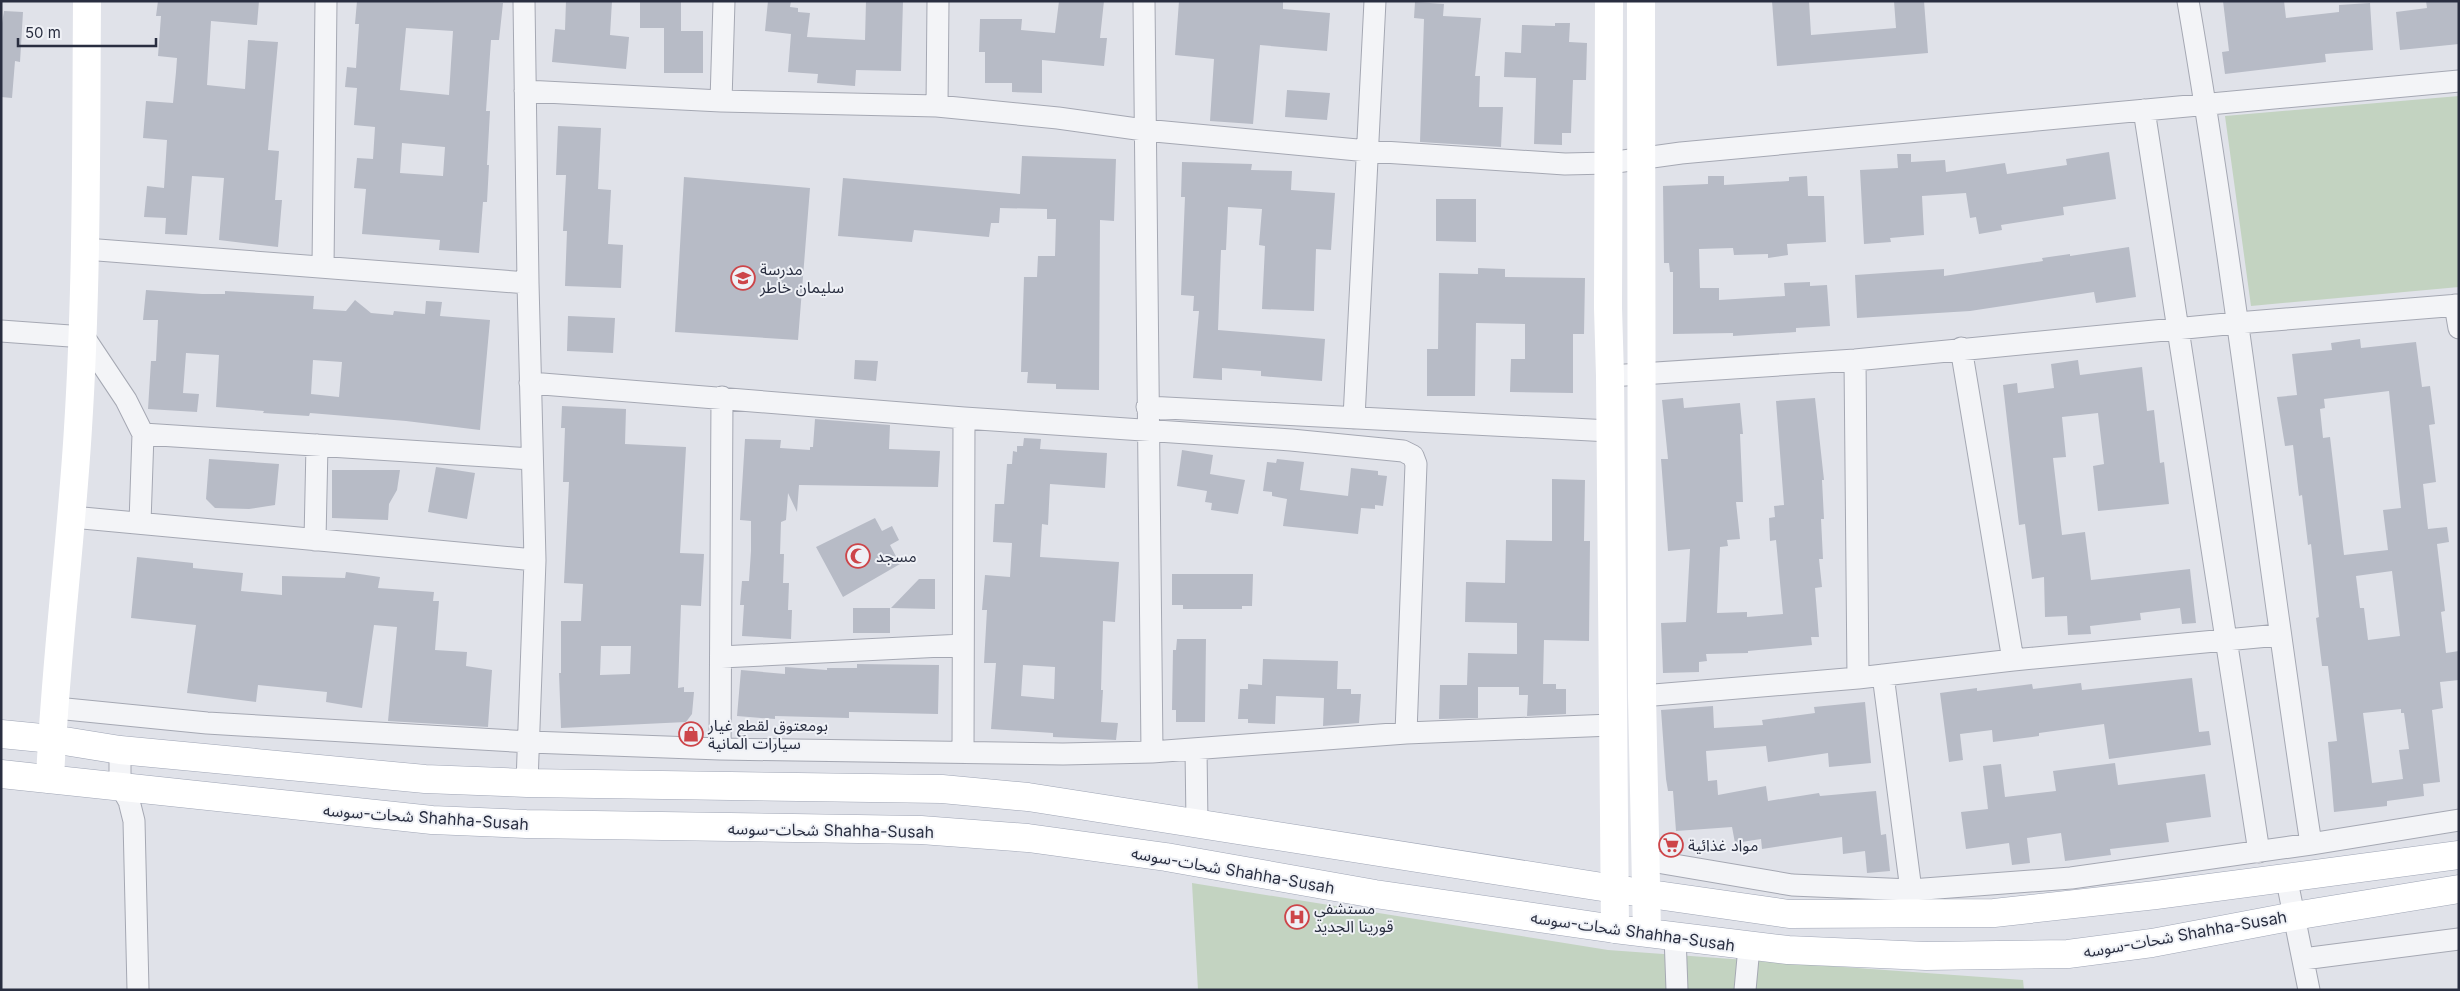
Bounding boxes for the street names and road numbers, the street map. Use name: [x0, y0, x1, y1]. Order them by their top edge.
street label: شحات-سوسه Shahha-Susah: [322, 800, 530, 834]
street label: شحات-سوسه Shahha-Susah: [728, 818, 934, 842]
street label: شحات-سوسه Shahha-Susah: [1130, 842, 1336, 898]
street label: شحات-سوسه Shahha-Susah: [2082, 906, 2288, 962]
street label: شحات-سوسه Shahha-Susah: [1530, 907, 1736, 955]

